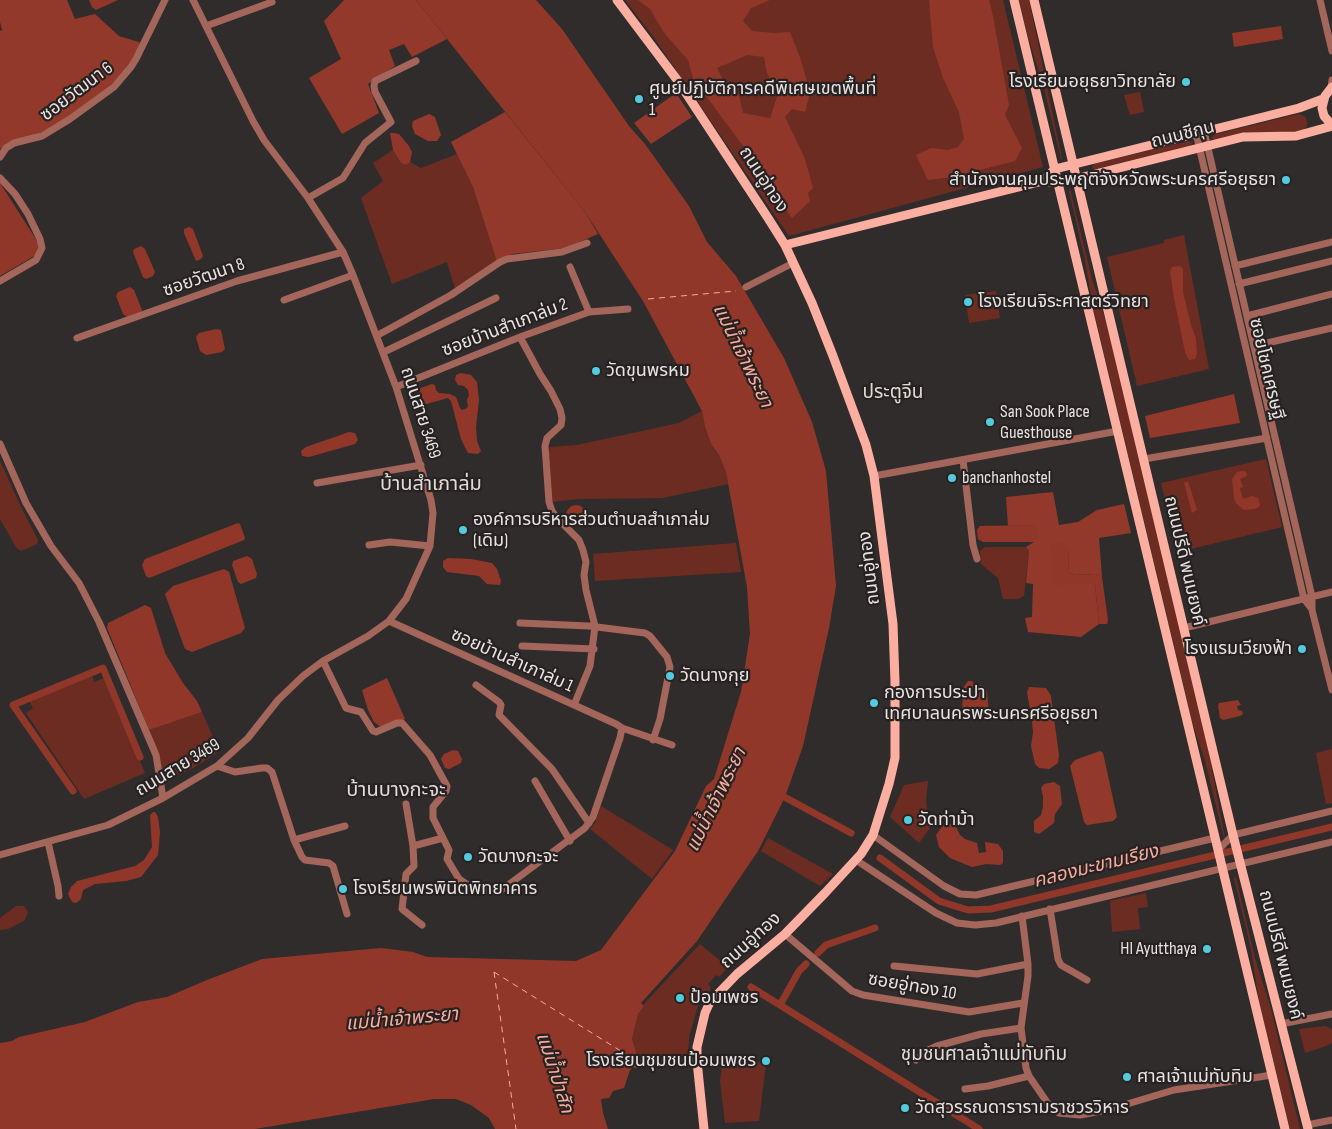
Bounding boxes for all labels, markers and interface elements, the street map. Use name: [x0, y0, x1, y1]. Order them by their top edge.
street label: ซอยวัฒนา 6: [36, 58, 118, 126]
place label: โรงเรียนอยุธยาวิทยาลัย: [1009, 71, 1176, 93]
marker: โรงเรียนอยุธยาวิทยาลัย: [1180, 76, 1192, 88]
place label: ศูนย์ปฏิบัติการคดีพิเศษเขตพื้นที่ 1: [649, 78, 876, 120]
marker: ศูนย์ปฏิบัติการคดีพิเศษเขตพื้นที่ 1: [633, 93, 645, 105]
street label: ถนนชีกุน: [1149, 117, 1217, 153]
street label: ถนนอู่ทอง: [734, 143, 792, 217]
place label: สำนักงานคุมประพฤติจังหวัดพระนครศรีอยุธยา: [949, 169, 1276, 191]
marker: สำนักงานคุมประพฤติจังหวัดพระนครศรีอยุธยา: [1280, 174, 1292, 186]
street label: ซอยวัฒนา 8: [160, 254, 248, 302]
place label: โรงเรียนจิระศาสตร์วิทยา: [978, 291, 1149, 313]
street label: ซอยบ้านสำเภาล่ม 2: [439, 294, 571, 362]
marker: โรงเรียนจิระศาสตร์วิทยา: [962, 296, 974, 308]
water label: แม่น้ำเจ้าพระยา: [707, 300, 777, 412]
street label: ซอยโชคเศรษฐี: [1244, 316, 1288, 422]
place label: วัดขุนพรหม: [606, 360, 690, 382]
street label: ถนนสาย 3469: [395, 365, 445, 461]
marker: วัดขุนพรหม: [590, 365, 602, 377]
district label: ประตูจีน: [862, 382, 924, 404]
place label: San Sook Place Guesthouse: [1000, 401, 1090, 444]
marker: San Sook Place Guesthouse: [984, 416, 996, 428]
place label: banchanhostel: [962, 467, 1051, 489]
marker: banchanhostel: [946, 472, 958, 484]
district label: บ้านสำเภาล่ม: [380, 473, 482, 497]
street label: ถนนปรีดี พนมยงค์: [1159, 494, 1209, 628]
place label: องค์การบริหารส่วนตำบลสำเภาล่ม (เดิม): [473, 509, 710, 552]
marker: องค์การบริหารส่วนตำบลสำเภาล่ม (เดิม): [457, 524, 469, 536]
street label: ถนนอู่ทอง: [855, 530, 885, 606]
street label: ซอยบ้านสำเภาล่ม 1: [447, 624, 577, 698]
place label: โรงแรมเวียงฟ้า: [1184, 638, 1292, 660]
marker: โรงแรมเวียงฟ้า: [1296, 643, 1308, 655]
place label: วัดนางกุย: [680, 665, 749, 687]
marker: วัดนางกุย: [664, 670, 676, 682]
place label: กองการประปา เทศบาลนครพระนครศรีอยุธยา: [884, 682, 1098, 724]
marker: กองการประปา เทศบาลนครพระนครศรีอยุธยา: [868, 697, 880, 709]
street label: ถนนสาย 3469: [132, 734, 224, 802]
water label: แม่น้ำเจ้าพระยา: [682, 744, 752, 856]
district label: บ้านบางกะจะ: [346, 779, 446, 803]
place label: วัดท่าม้า: [918, 809, 975, 831]
marker: วัดท่าม้า: [902, 814, 914, 826]
water label: คลองมะขามเรียง: [1031, 840, 1161, 894]
place label: วัดบางกะจะ: [478, 846, 558, 868]
marker: วัดบางกะจะ: [462, 851, 474, 863]
place label: โรงเรียนพรพินิตพิทยาคาร: [353, 878, 537, 900]
marker: โรงเรียนพรพินิตพิทยาคาร: [337, 883, 349, 895]
street label: ถนนปรีดี พนมยงค์: [1253, 888, 1307, 1022]
street label: ถนนอู่ทอง: [716, 908, 786, 974]
place label: HI Ayutthaya: [1120, 938, 1197, 960]
marker: HI Ayutthaya: [1201, 943, 1213, 955]
street label: ซอยอู่ทอง 10: [866, 969, 958, 1005]
place label: ป้อมเพชร: [690, 987, 758, 1009]
marker: ป้อมเพชร: [674, 992, 686, 1004]
water label: แม่น้ำเจ้าพระยา: [345, 1004, 459, 1036]
water label: แม่น้ำป่าสัก: [530, 1030, 578, 1116]
district label: ชุมชนศาลเจ้าแม่ทับทิม: [901, 1044, 1067, 1066]
place label: โรงเรียนชุมชนป้อมเพชร: [586, 1050, 756, 1072]
marker: โรงเรียนชุมชนป้อมเพชร: [760, 1055, 772, 1067]
place label: ศาลเจ้าแม่ทับทิม: [1137, 1066, 1253, 1088]
marker: ศาลเจ้าแม่ทับทิม: [1121, 1071, 1133, 1083]
place label: วัดสุวรรณดารารามราชวรวิหาร: [915, 1097, 1129, 1119]
marker: วัดสุวรรณดารารามราชวรวิหาร: [899, 1102, 911, 1114]

